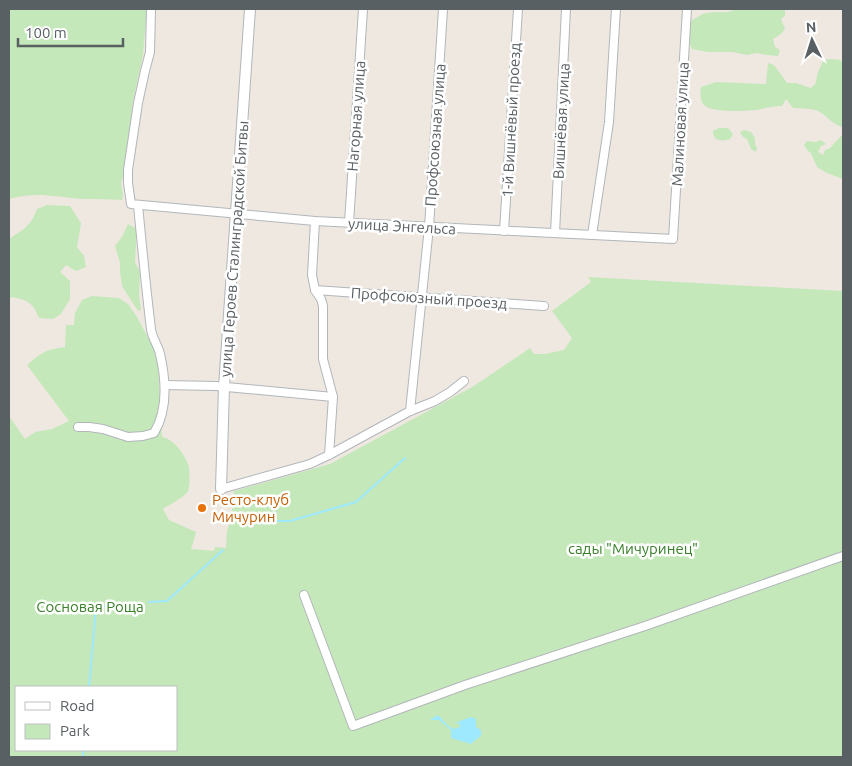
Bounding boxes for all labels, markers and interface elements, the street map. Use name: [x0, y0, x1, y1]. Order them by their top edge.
scale bar: [18, 15, 122, 47]
north arrow: [787, 15, 837, 65]
text: N: [805, 19, 817, 35]
text: 100 m: [25, 24, 67, 41]
street label: 1-й Вишнёвый проезд: [498, 42, 524, 198]
street label: Нагорная улица: [344, 60, 368, 172]
street label: Малиновая улица: [668, 61, 692, 187]
street label: Профсоюзная улица: [422, 63, 448, 207]
street label: Вишнёвая улица: [549, 63, 573, 179]
street label: улица Героев Сталинградской Битвы: [217, 120, 251, 378]
street label: улица Энгельса: [348, 215, 456, 237]
street label: Профсоюзный проезд: [350, 284, 508, 312]
place label: Ресто-клуб Мичурин: [212, 491, 289, 525]
marker: Ресто-клуб Мичурин: [196, 502, 208, 514]
park label: сады "Мичуринец": [568, 540, 698, 557]
park label: Сосновая Роща: [36, 598, 144, 615]
legend: [15, 686, 178, 751]
text: Road: [60, 697, 95, 714]
text: Park: [60, 722, 90, 739]

